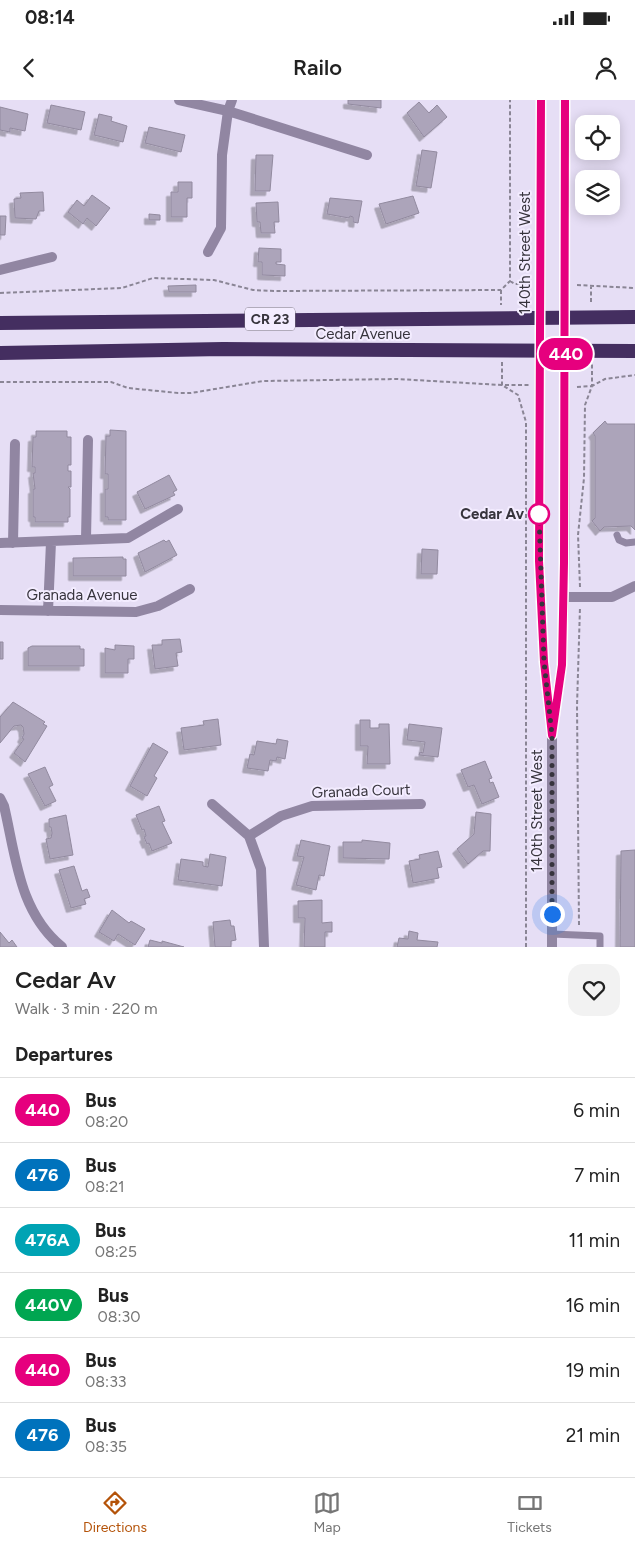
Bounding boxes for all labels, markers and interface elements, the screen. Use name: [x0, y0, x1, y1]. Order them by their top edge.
text: 08:14: [25, 6, 75, 29]
icon: back: [15, 54, 43, 82]
text: Railo: [293, 54, 342, 81]
icon: person: [592, 54, 620, 82]
map controls: [575, 115, 620, 215]
button: locate: [575, 115, 620, 160]
button: layers: [575, 170, 620, 215]
street label: 140th Street West: [516, 191, 534, 315]
road number: CR 23: [245, 308, 295, 330]
street label: Cedar Avenue: [316, 325, 410, 343]
line badge: 440: [537, 338, 595, 370]
text: 440: [549, 343, 583, 365]
marker: Cedar Av: [528, 503, 550, 525]
place label: Cedar Av: [460, 505, 525, 523]
street label: Granada Avenue: [26, 586, 138, 604]
street label: 140th Street West: [528, 749, 546, 873]
street label: Granada Court: [311, 780, 411, 802]
your location: [540, 902, 565, 927]
button: heart: [568, 964, 620, 1016]
text: Cedar Av: [15, 965, 116, 994]
text: Walk · 3 min · 220 m: [15, 999, 158, 1018]
text: Departures: [15, 1043, 113, 1066]
text: Bus: [85, 1089, 116, 1112]
text: 440: [25, 1099, 60, 1121]
text: 6 min: [573, 1099, 620, 1122]
text: 08:20: [85, 1112, 128, 1131]
text: Bus: [85, 1154, 116, 1177]
text: 476: [27, 1164, 58, 1186]
text: 7 min: [574, 1164, 620, 1187]
text: 08:21: [85, 1177, 125, 1196]
text: Bus: [95, 1219, 126, 1242]
text: 476A: [25, 1229, 70, 1251]
text: 11 min: [568, 1229, 620, 1252]
text: 08:25: [95, 1242, 137, 1261]
text: Bus: [97, 1284, 129, 1307]
text: 440V: [25, 1294, 72, 1316]
text: 16 min: [566, 1294, 620, 1317]
text: 08:30: [97, 1307, 141, 1326]
text: Bus: [85, 1349, 116, 1372]
text: 440: [25, 1359, 60, 1381]
text: 19 min: [566, 1359, 620, 1382]
text: 08:33: [85, 1372, 127, 1391]
text: Bus: [85, 1414, 116, 1437]
text: 476: [27, 1424, 58, 1446]
text: 21 min: [566, 1424, 620, 1447]
text: 08:35: [85, 1437, 127, 1456]
tab: Directions: [83, 1489, 147, 1536]
tab: Map: [313, 1489, 341, 1536]
tab: Tickets: [507, 1489, 552, 1536]

